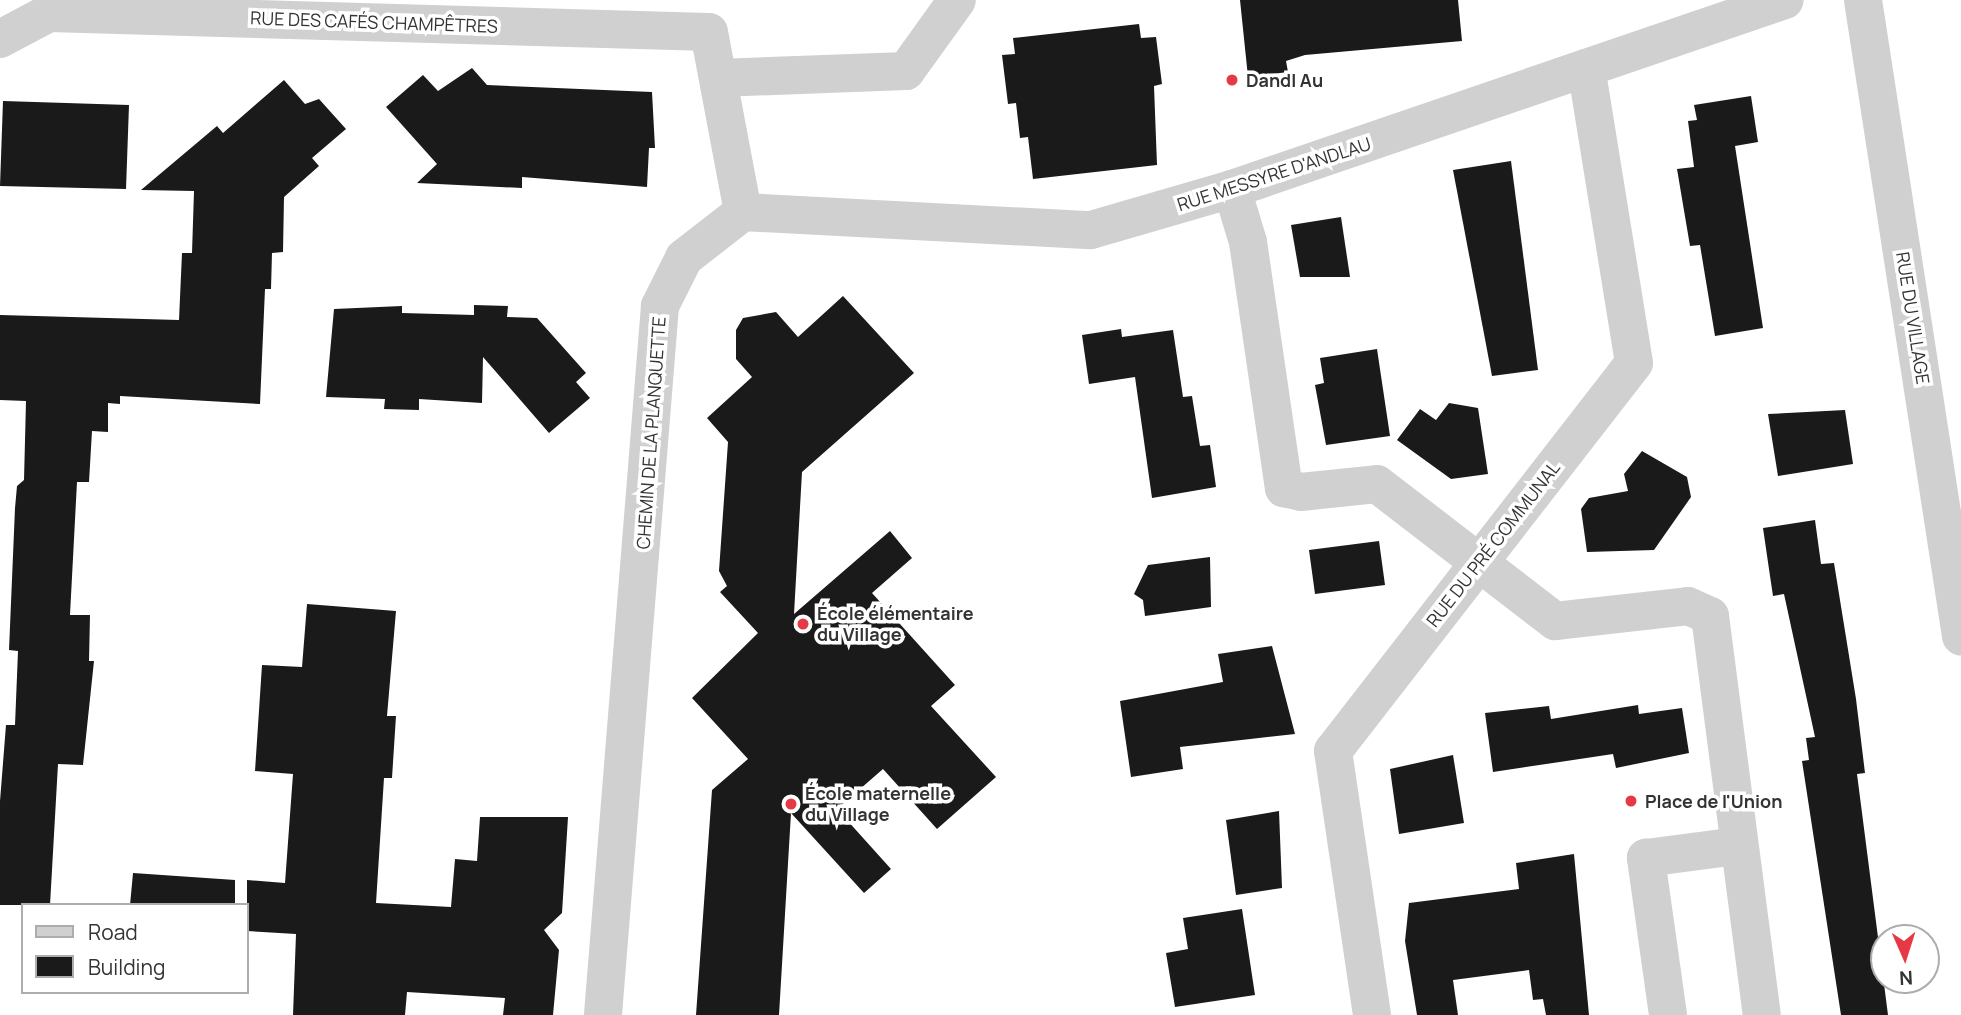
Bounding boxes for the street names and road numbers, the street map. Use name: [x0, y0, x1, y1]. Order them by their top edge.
street label: RUE DES CAFÉS CHAMPÊTRES: [250, 7, 498, 37]
street label: RUE MESSYRE D'ANDLAU: [1174, 132, 1374, 216]
street label: RUE DU VILLAGE: [1892, 250, 1934, 386]
street label: CHEMIN DE LA PLANQUETTE: [632, 316, 670, 550]
street label: RUE DU PRÉ COMMUNAL: [1422, 457, 1564, 631]

